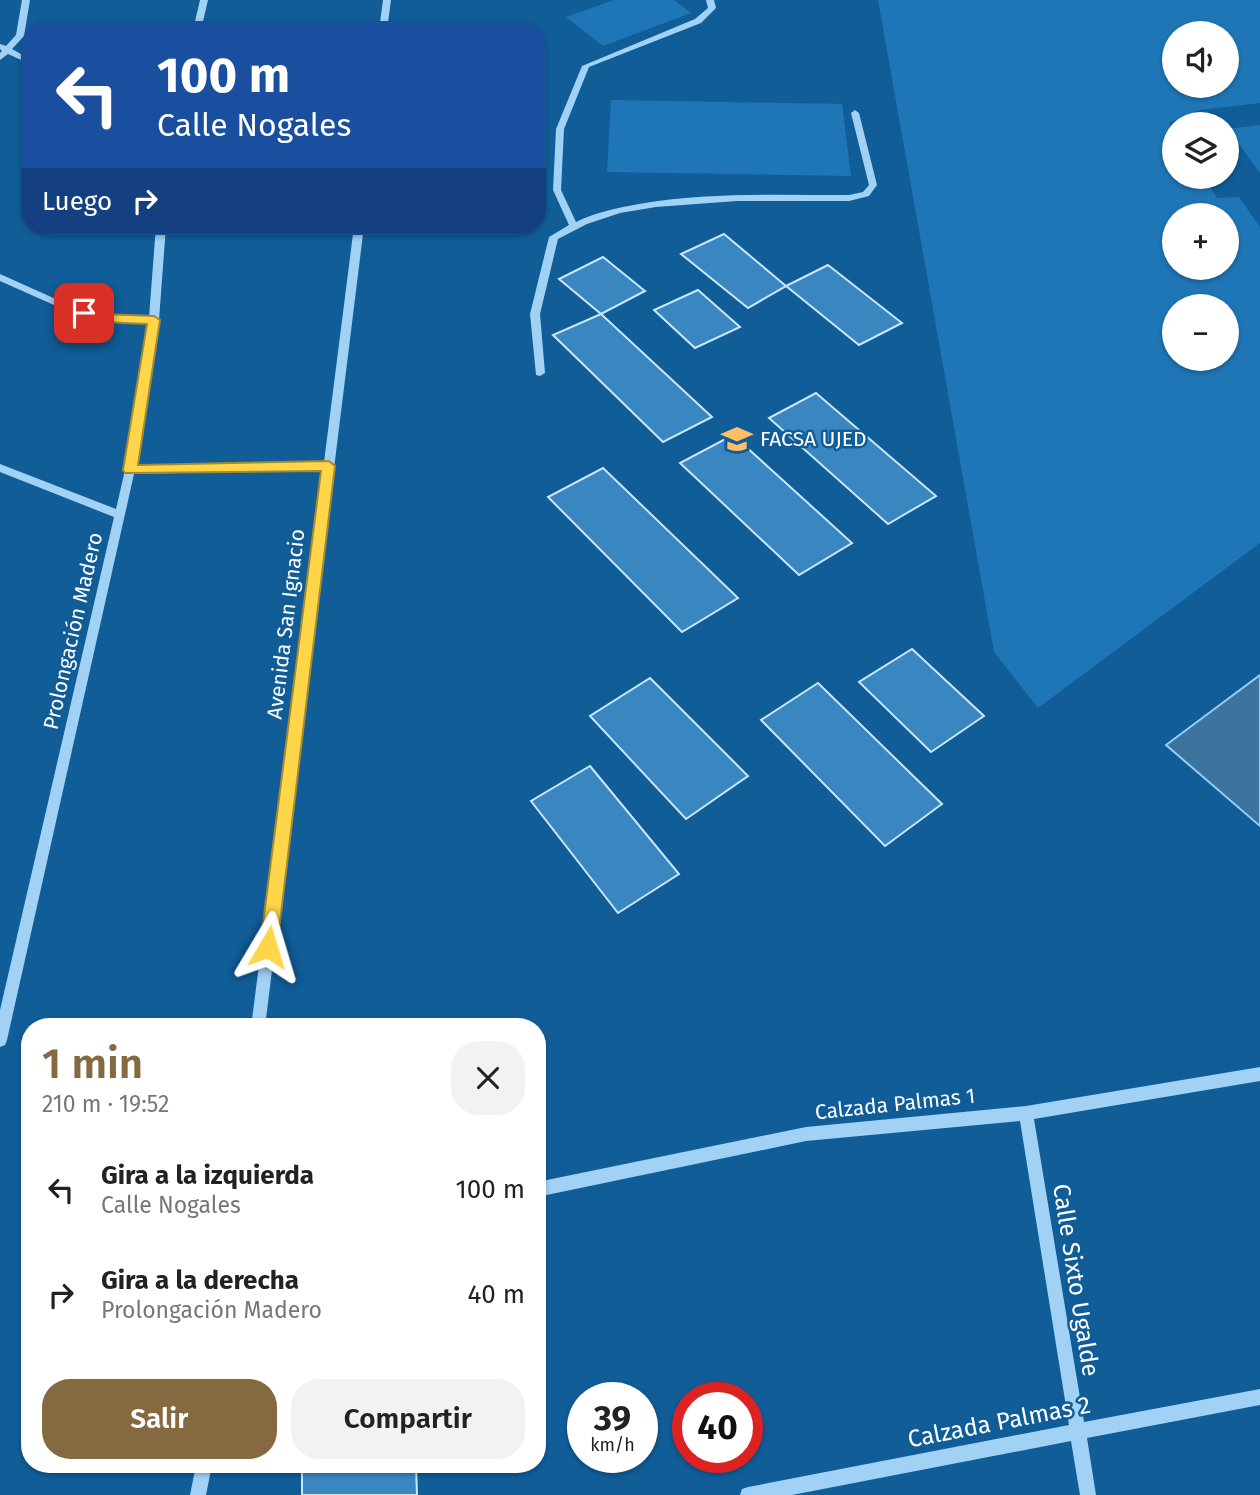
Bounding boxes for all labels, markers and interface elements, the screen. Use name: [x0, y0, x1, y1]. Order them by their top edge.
map controls: [1162, 21, 1239, 371]
button: sound: [1162, 21, 1239, 98]
text: 100 m: [157, 46, 290, 105]
icon: left: [42, 49, 133, 140]
text: Calle Nogales: [157, 106, 351, 144]
button: layers: [1162, 112, 1239, 189]
icon: right: [126, 182, 164, 220]
text: Luego: [42, 186, 112, 217]
button: +: [1162, 203, 1239, 280]
pin: [54, 283, 114, 343]
icon: arrive: [65, 294, 103, 332]
button: −: [1162, 294, 1239, 371]
school or university icon: FACSA UJED: [720, 422, 754, 456]
place label: FACSA UJED: [760, 426, 867, 452]
street label: Avenida San Ignacio: [261, 527, 311, 721]
street label: Prolongación Madero: [38, 530, 108, 732]
position arrow: [231, 910, 305, 984]
text: 1 min: [42, 1039, 143, 1089]
button: close: [451, 1041, 525, 1115]
street label: Calzada Palmas 1: [814, 1083, 976, 1125]
text: 210 m · 19:52: [42, 1090, 169, 1118]
text: Gira a la izquierda: [101, 1160, 314, 1191]
icon: left: [42, 1171, 80, 1209]
text: 100 m: [456, 1174, 525, 1205]
street label: Calle Sixto Ugalde: [1047, 1182, 1105, 1378]
text: Calle Nogales: [101, 1191, 241, 1219]
text: Gira a la derecha: [101, 1265, 299, 1296]
icon: right: [42, 1276, 80, 1314]
text: 40 m: [467, 1279, 525, 1310]
text: Prolongación Madero: [101, 1296, 322, 1324]
button: Salir: [42, 1379, 277, 1459]
button: Compartir: [291, 1379, 525, 1459]
speed limit sign: 40: [672, 1382, 763, 1473]
street label: Calzada Palmas 2: [905, 1391, 1093, 1453]
text: 39: [594, 1397, 631, 1439]
text: km/h: [590, 1434, 635, 1456]

